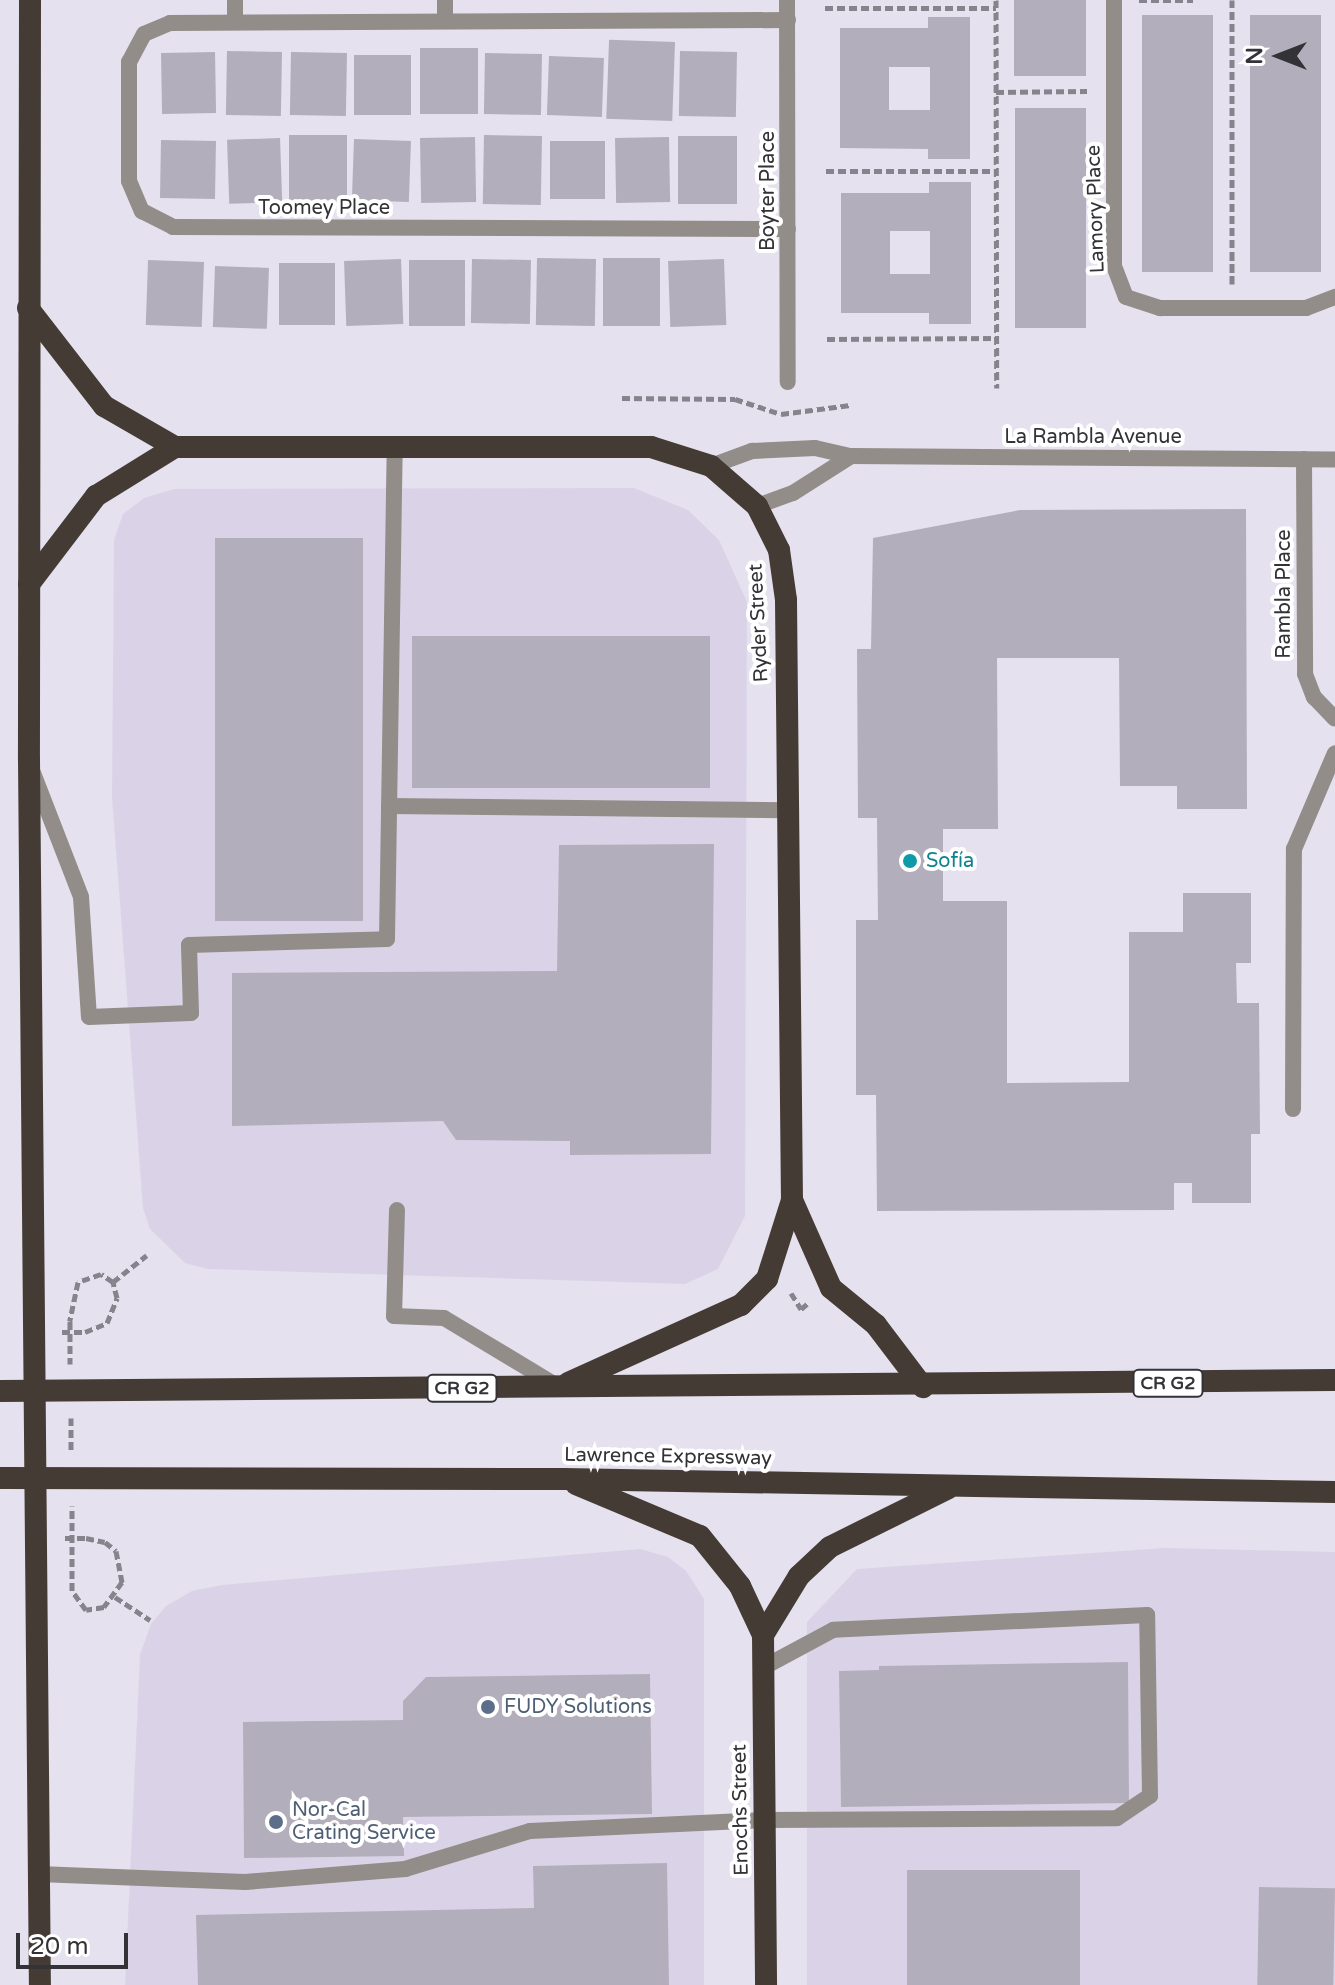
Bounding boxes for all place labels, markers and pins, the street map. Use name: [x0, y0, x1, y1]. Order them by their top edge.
place label: Sofía: [926, 849, 974, 873]
marker: Sofía: [901, 852, 919, 870]
place label: FUDY Solutions: [504, 1695, 652, 1719]
marker: FUDY Solutions: [479, 1698, 497, 1716]
place label: Nor-Cal Crating Service: [292, 1798, 436, 1845]
marker: Nor-Cal Crating Service: [267, 1813, 285, 1831]

